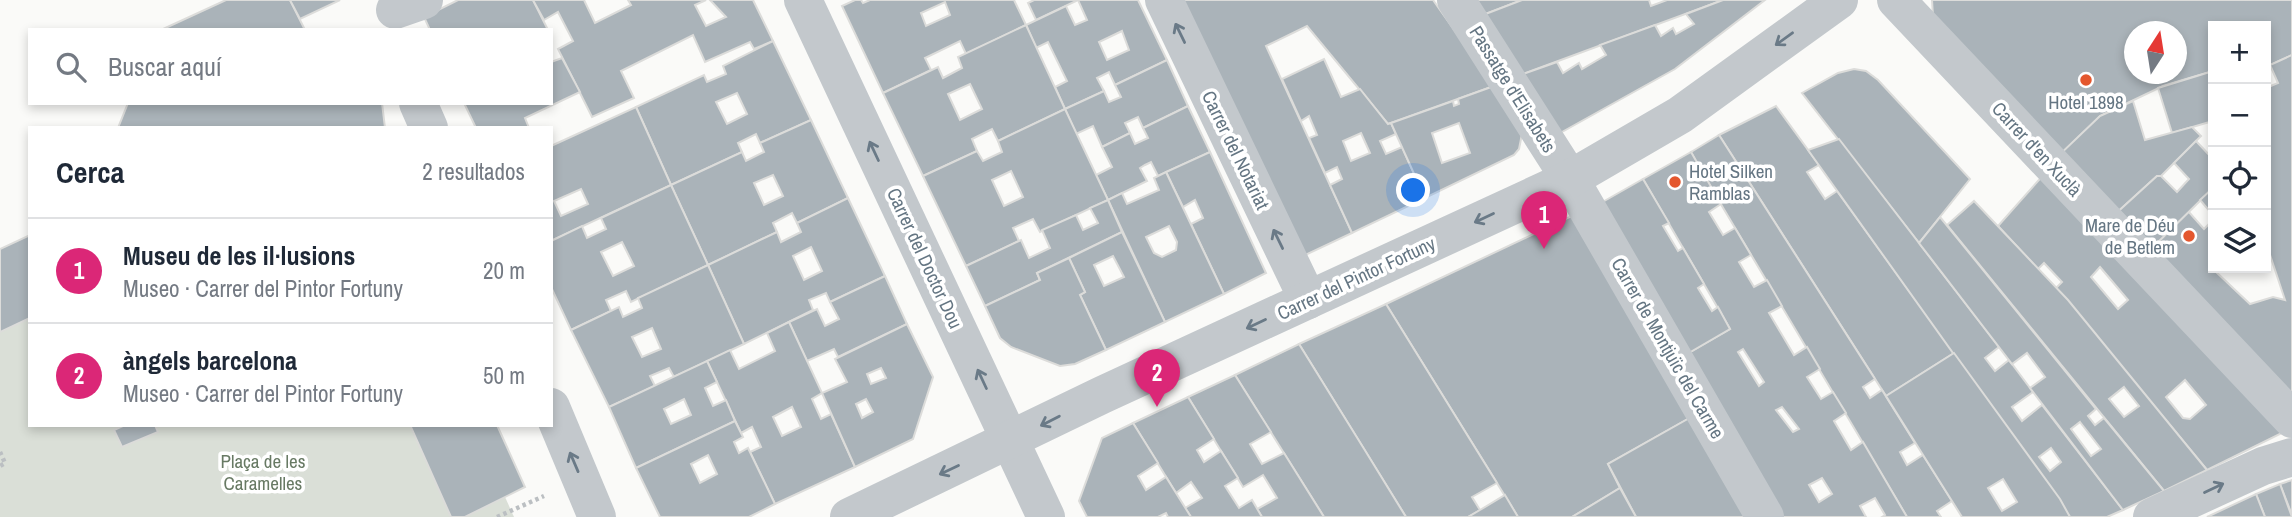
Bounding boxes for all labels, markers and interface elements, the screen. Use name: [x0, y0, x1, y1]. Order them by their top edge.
street label: Passatge d'Elisabets: [1464, 21, 1563, 158]
north arrow: [2124, 21, 2187, 84]
map controls: [2208, 21, 2271, 273]
button: +: [2208, 21, 2271, 84]
one-way arrow: [1173, 23, 1186, 45]
search box: [28, 28, 553, 105]
one-way arrow: [1774, 31, 1793, 46]
icon: search: [52, 48, 90, 86]
text: Buscar aquí: [108, 49, 222, 84]
marker: Hotel 1898: [2078, 72, 2094, 88]
button: −: [2208, 84, 2271, 147]
street label: Carrer del Notariat: [1196, 86, 1276, 214]
place label: Hotel 1898: [2048, 89, 2124, 115]
street label: Carrer d'en Xuclà: [1986, 96, 2088, 202]
one-way arrow: [867, 141, 881, 162]
button: locate: [2208, 147, 2271, 210]
text: Cerca: [56, 152, 124, 192]
text: 2 resultados: [422, 156, 525, 187]
place label: Hotel Silken Ramblas: [1689, 158, 1773, 206]
your location: [1396, 173, 1430, 207]
marker: Hotel Silken Ramblas: [1667, 174, 1683, 190]
street label: Carrer del Doctor Dou: [881, 183, 969, 333]
pin: 1: [1521, 191, 1567, 249]
button: layers: [2208, 210, 2271, 273]
one-way arrow: [1474, 212, 1495, 225]
place label: Mare de Déu de Betlem: [2085, 212, 2175, 260]
marker: Mare de Déu de Betlem: [2181, 228, 2197, 244]
one-way arrow: [1271, 229, 1284, 250]
street label: Carrer del Pintor Fortuny: [1273, 230, 1439, 326]
text: Museu de les il·lusions: [123, 238, 355, 273]
street label: Carrer de Montjuïc del Carme: [1605, 253, 1731, 443]
text: 1: [74, 255, 84, 286]
text: 20 m: [483, 255, 525, 286]
text: Museo · Carrer del Pintor Fortuny: [123, 273, 403, 304]
one-way arrow: [1245, 318, 1267, 331]
text: àngels barcelona: [123, 343, 297, 378]
pin: 2: [1134, 349, 1180, 407]
text: 2: [74, 360, 84, 391]
text: 50 m: [483, 360, 525, 391]
one-way arrow: [974, 369, 988, 390]
text: Museo · Carrer del Pintor Fortuny: [123, 378, 403, 409]
one-way arrow: [1040, 415, 1061, 429]
park label: Plaça de les Caramelles: [221, 448, 306, 496]
one-way arrow: [567, 452, 580, 473]
one-way arrow: [939, 464, 960, 477]
one-way arrow: [2203, 481, 2224, 494]

